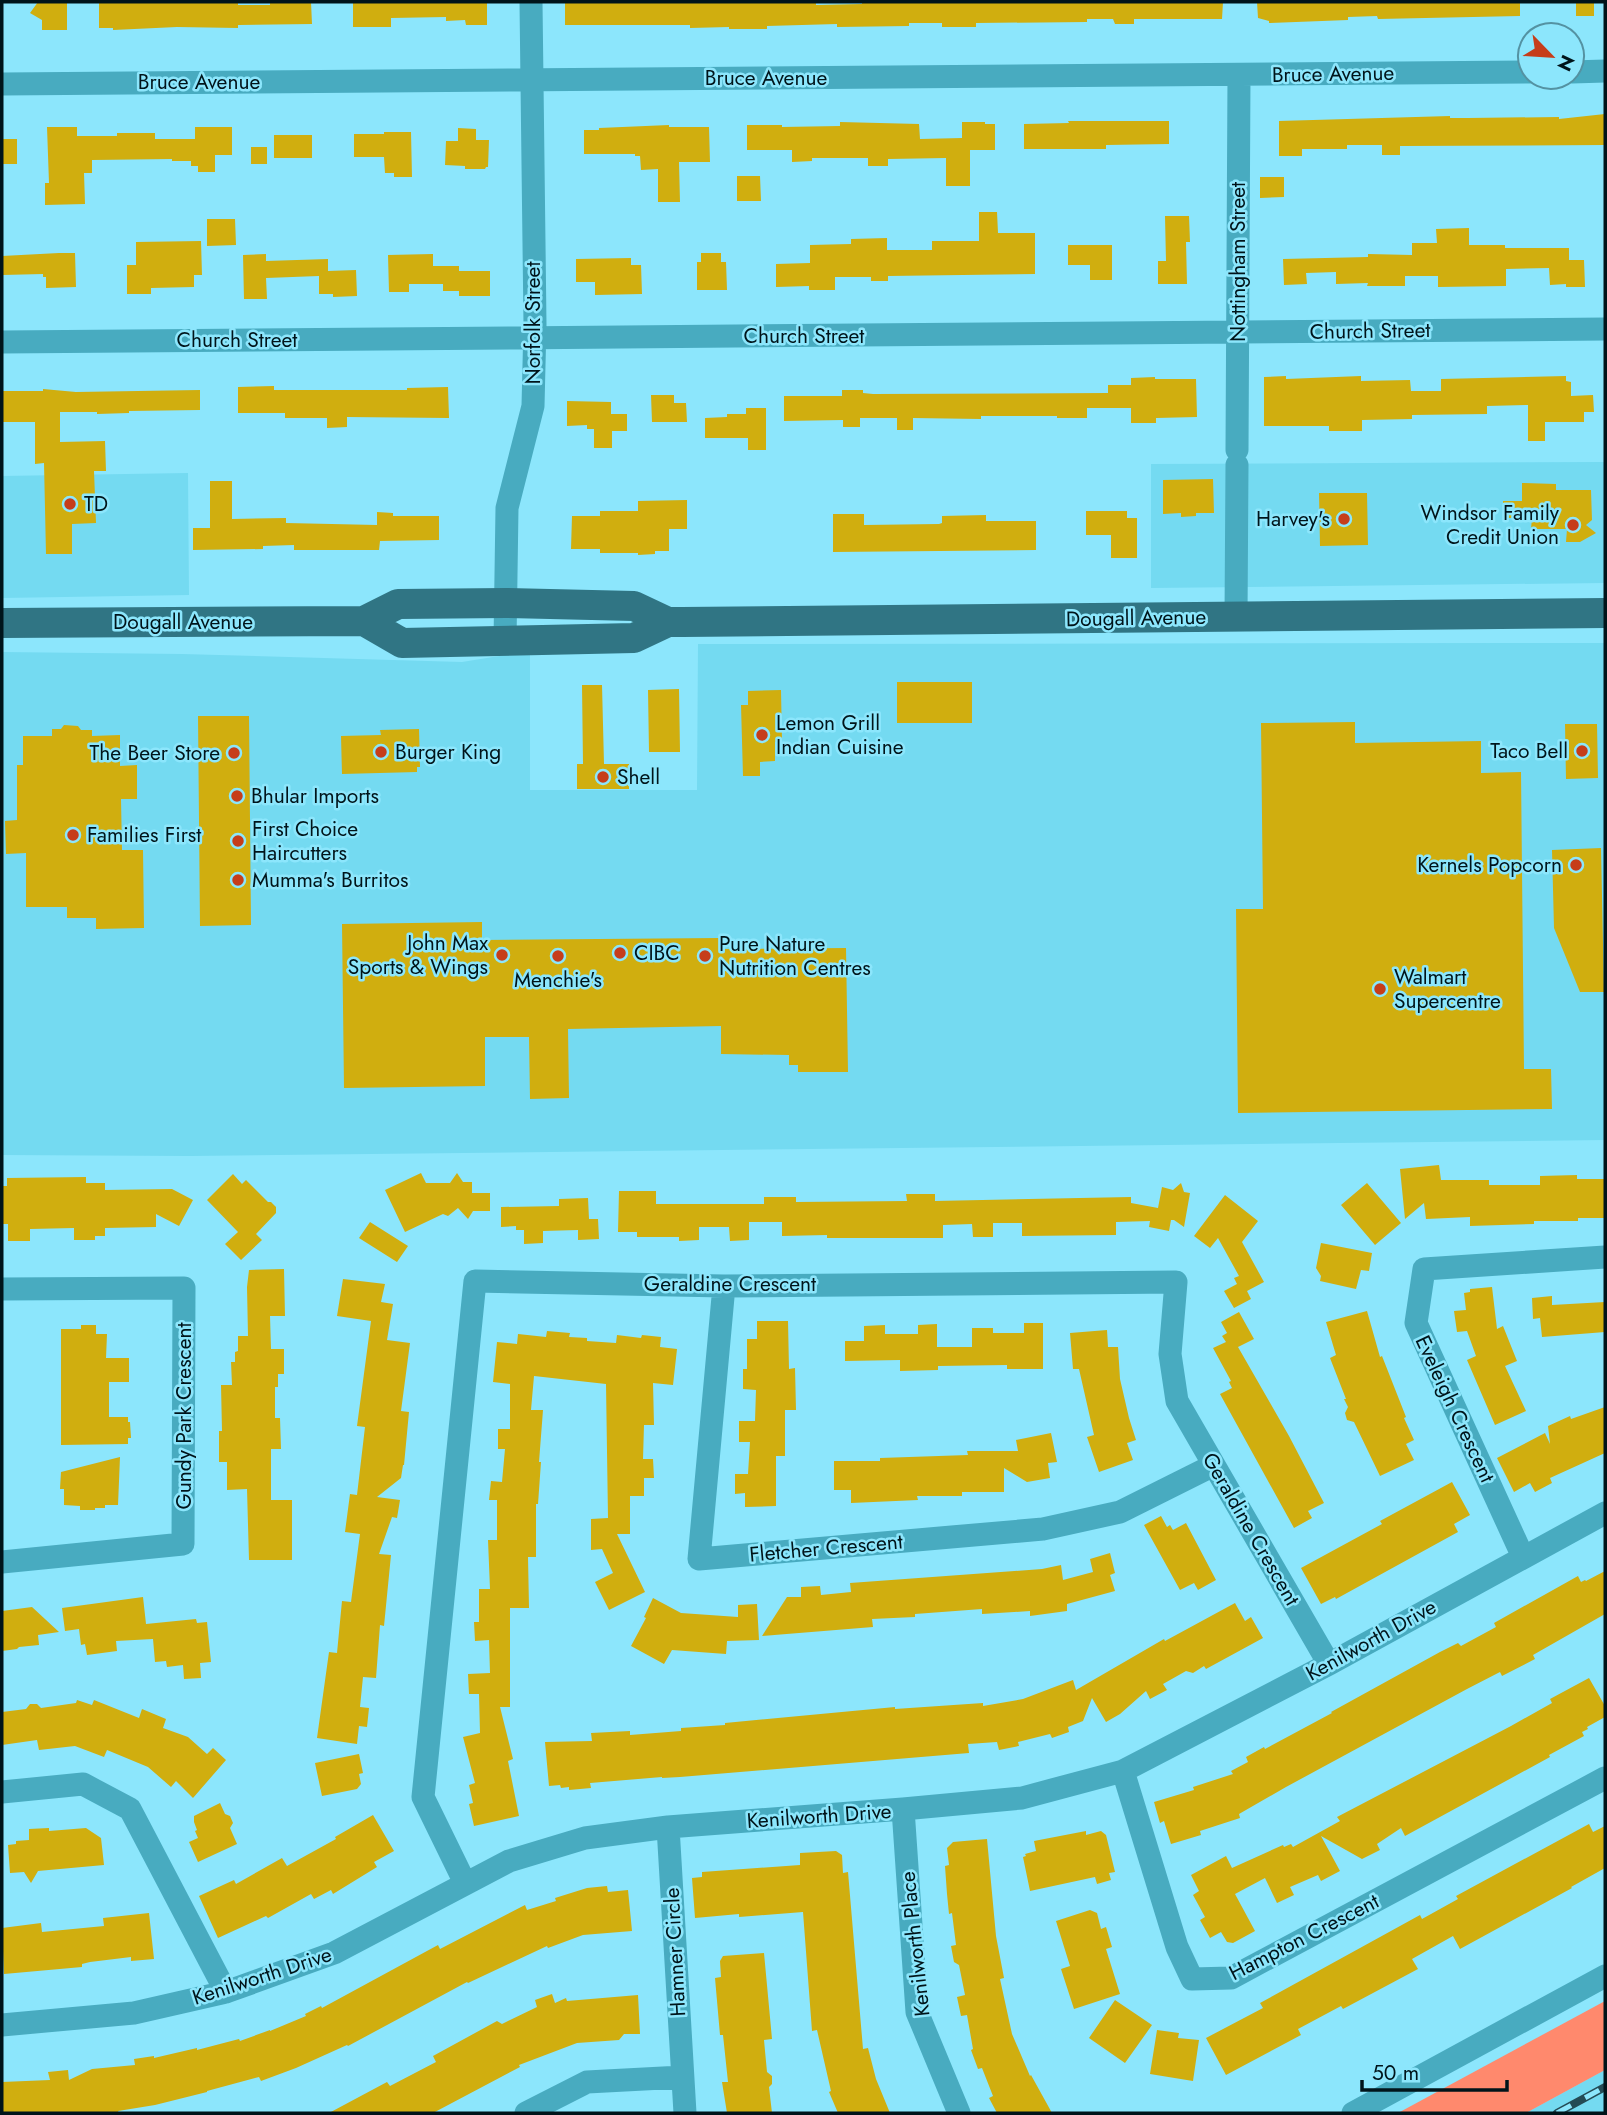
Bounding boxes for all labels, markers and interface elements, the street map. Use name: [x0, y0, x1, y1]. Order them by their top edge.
north arrow: [1516, 21, 1586, 91]
text: N: [1551, 50, 1581, 76]
street label: Bruce Avenue: [1271, 58, 1395, 90]
street label: Bruce Avenue: [705, 63, 827, 93]
street label: Bruce Avenue: [138, 67, 260, 97]
street label: Nottingham Street: [1223, 182, 1253, 342]
street label: Norfolk Street: [518, 262, 548, 384]
street label: Church Street: [1309, 315, 1431, 347]
street label: Church Street: [744, 321, 864, 351]
street label: Church Street: [177, 325, 297, 355]
place label: TD: [84, 489, 108, 519]
marker: TD: [62, 496, 78, 512]
place label: Windsor Family Credit Union: [1420, 498, 1560, 552]
place label: Harvey's: [1256, 504, 1330, 534]
marker: Harvey's: [1336, 511, 1352, 527]
marker: Windsor Family Credit Union: [1565, 517, 1581, 533]
street label: Dougall Avenue: [1066, 602, 1207, 634]
street label: Dougall Avenue: [113, 607, 253, 637]
place label: Lemon Grill Indian Cuisine: [776, 708, 904, 762]
marker: Lemon Grill Indian Cuisine: [754, 727, 770, 743]
place label: Taco Bell: [1490, 736, 1568, 766]
place label: Burger King: [395, 737, 501, 767]
place label: The Beer Store: [90, 738, 220, 768]
marker: Taco Bell: [1574, 743, 1590, 759]
marker: Burger King: [373, 744, 389, 760]
marker: The Beer Store: [226, 745, 242, 761]
place label: Shell: [617, 762, 660, 792]
marker: Shell: [595, 769, 611, 785]
place label: Bhular Imports: [251, 781, 379, 811]
marker: Bhular Imports: [229, 788, 245, 804]
place label: First Choice Haircutters: [252, 814, 358, 868]
place label: Families First: [87, 820, 201, 850]
marker: Families First: [65, 827, 81, 843]
marker: First Choice Haircutters: [230, 833, 246, 849]
place label: Kernels Popcorn: [1417, 850, 1562, 880]
marker: Kernels Popcorn: [1568, 857, 1584, 873]
place label: Mumma's Burritos: [252, 865, 409, 895]
marker: Mumma's Burritos: [230, 872, 246, 888]
place label: John Max Sports & Wings: [348, 928, 488, 982]
place label: Pure Nature Nutrition Centres: [719, 929, 871, 983]
place label: CIBC: [634, 938, 680, 968]
marker: CIBC: [612, 945, 628, 961]
marker: John Max Sports & Wings: [494, 947, 510, 963]
marker: Menchie's: [550, 948, 566, 964]
marker: Pure Nature Nutrition Centres: [697, 948, 713, 964]
place label: Walmart Supercentre: [1394, 962, 1501, 1016]
place label: Menchie's: [514, 965, 602, 995]
marker: Walmart Supercentre: [1372, 981, 1388, 997]
street label: Geraldine Crescent: [644, 1269, 816, 1299]
street label: Gundy Park Crescent: [169, 1322, 199, 1510]
street label: Eveleigh Crescent: [1408, 1331, 1502, 1487]
street label: Geraldine Crescent: [1195, 1447, 1307, 1611]
street label: Fletcher Crescent: [748, 1526, 904, 1570]
street label: Kenilworth Drive: [1300, 1592, 1442, 1688]
street label: Kenilworth Drive: [746, 1796, 893, 1836]
street label: Kenilworth Place: [892, 1870, 938, 2018]
street label: Hamner Circle: [657, 1886, 693, 2017]
street label: Hampton Crescent: [1224, 1886, 1384, 1988]
street label: Kenilworth Drive: [188, 1939, 336, 2013]
scale bar: [1362, 2048, 1507, 2092]
text: 50 m: [1372, 2058, 1419, 2088]

